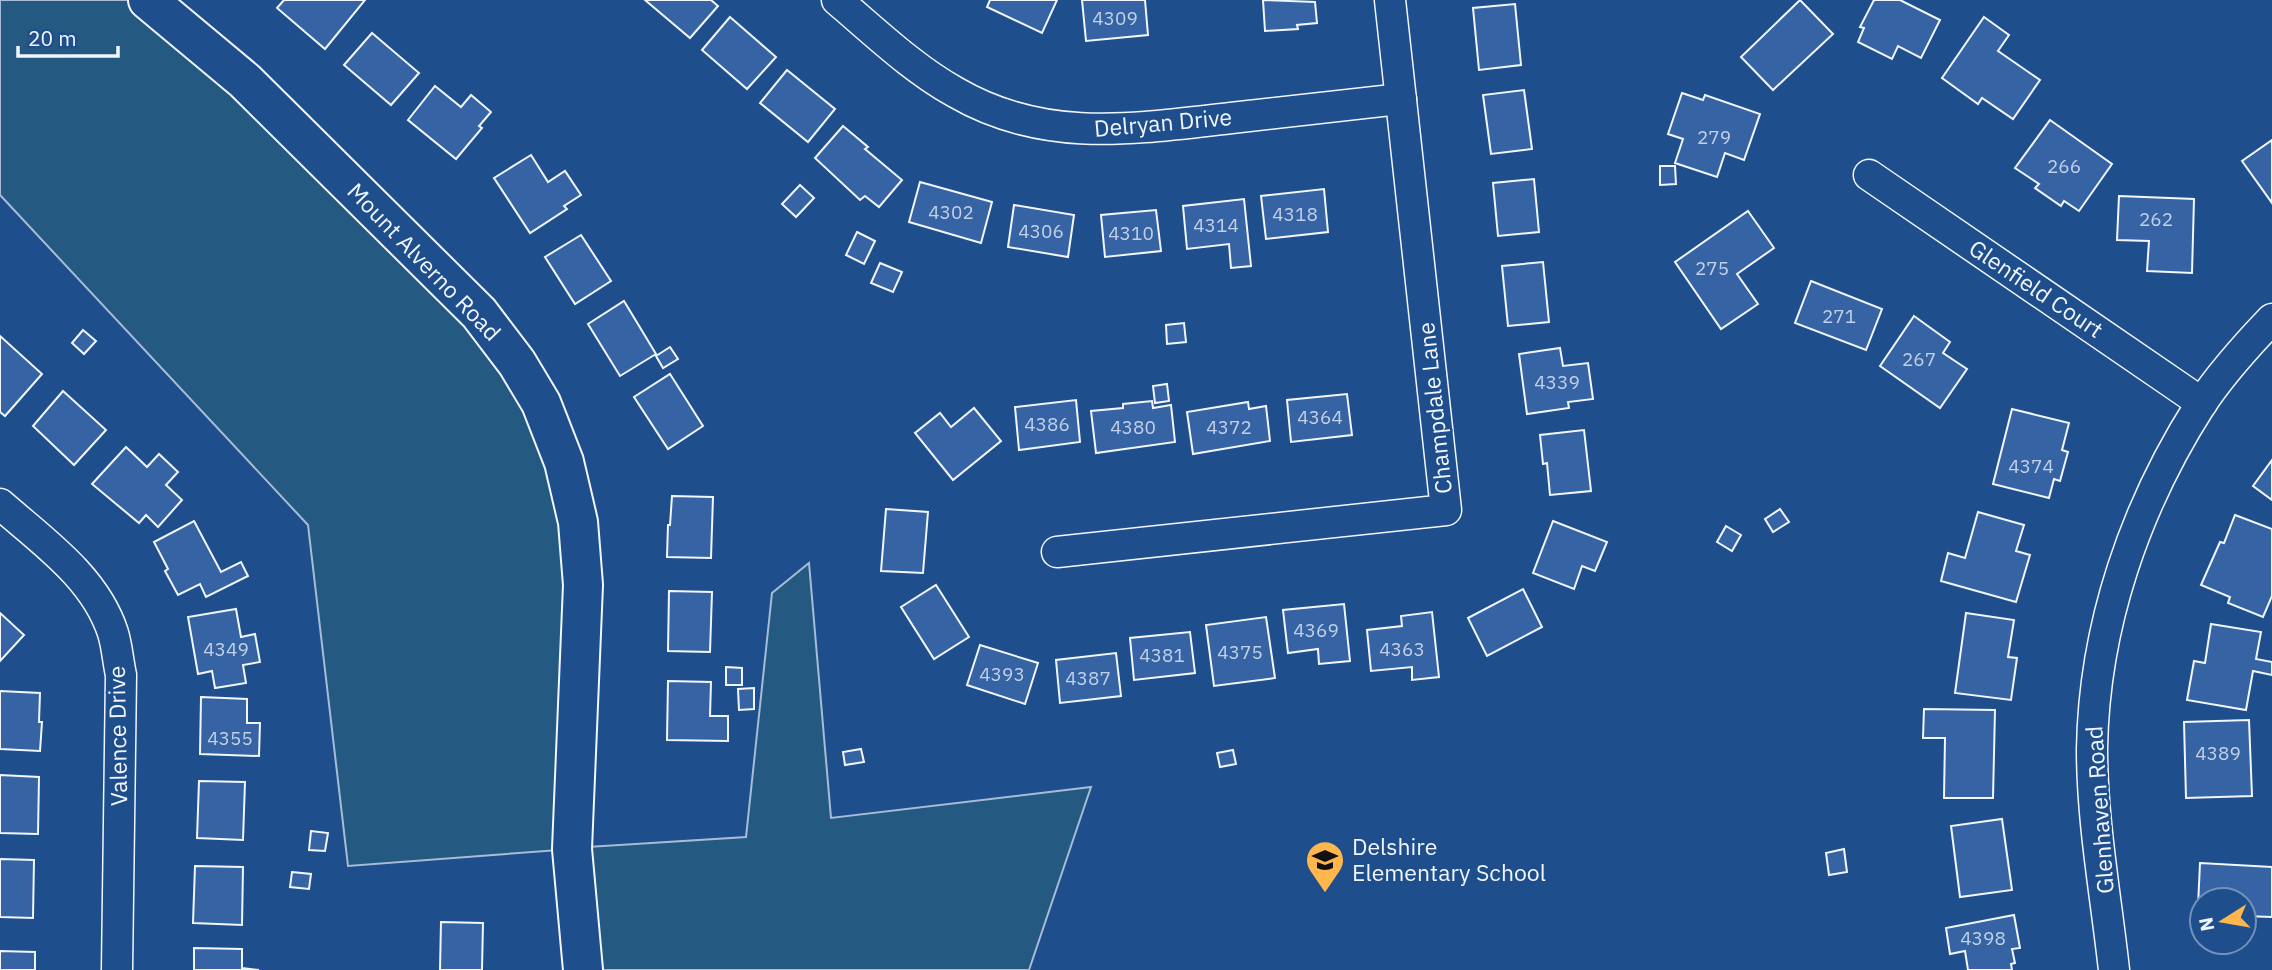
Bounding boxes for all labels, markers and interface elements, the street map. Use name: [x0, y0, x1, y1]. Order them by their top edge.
house number: 4309: [1092, 6, 1138, 30]
scale bar: [18, 14, 117, 58]
text: 20 m: [28, 24, 77, 52]
street label: Delryan Drive: [1093, 101, 1233, 143]
house number: 279: [1697, 125, 1731, 149]
house number: 266: [2047, 154, 2081, 178]
street label: Mount Alverno Road: [342, 176, 508, 347]
house number: 4302: [928, 200, 974, 224]
house number: 4318: [1272, 202, 1318, 226]
house number: 262: [2139, 207, 2173, 231]
house number: 4314: [1193, 213, 1239, 237]
house number: 4306: [1018, 219, 1064, 243]
house number: 4310: [1108, 221, 1154, 245]
street label: Glenfield Court: [1964, 232, 2109, 344]
house number: 275: [1695, 256, 1729, 280]
house number: 271: [1822, 304, 1856, 328]
street label: Champdale Lane: [1410, 321, 1458, 495]
house number: 267: [1902, 347, 1936, 371]
house number: 4339: [1534, 370, 1580, 394]
house number: 4364: [1297, 405, 1343, 429]
house number: 4386: [1024, 412, 1070, 436]
house number: 4380: [1110, 415, 1156, 439]
house number: 4372: [1206, 415, 1252, 439]
house number: 4374: [2008, 454, 2054, 478]
house number: 4369: [1293, 618, 1339, 642]
house number: 4349: [203, 637, 249, 661]
house number: 4363: [1379, 637, 1425, 661]
house number: 4375: [1217, 640, 1263, 664]
house number: 4381: [1139, 643, 1185, 667]
house number: 4393: [979, 662, 1025, 686]
street label: Valence Drive: [101, 666, 133, 806]
house number: 4387: [1065, 666, 1111, 690]
street label: Glenhaven Road: [2078, 725, 2120, 895]
house number: 4355: [207, 726, 253, 750]
house number: 4389: [2195, 741, 2241, 765]
place label: Delshire Elementary School: [1352, 831, 1546, 887]
school or university icon: Delshire Elementary School: [1304, 839, 1346, 894]
north arrow: [2188, 886, 2258, 956]
text: N: [2193, 915, 2219, 933]
house number: 4398: [1960, 926, 2006, 950]

